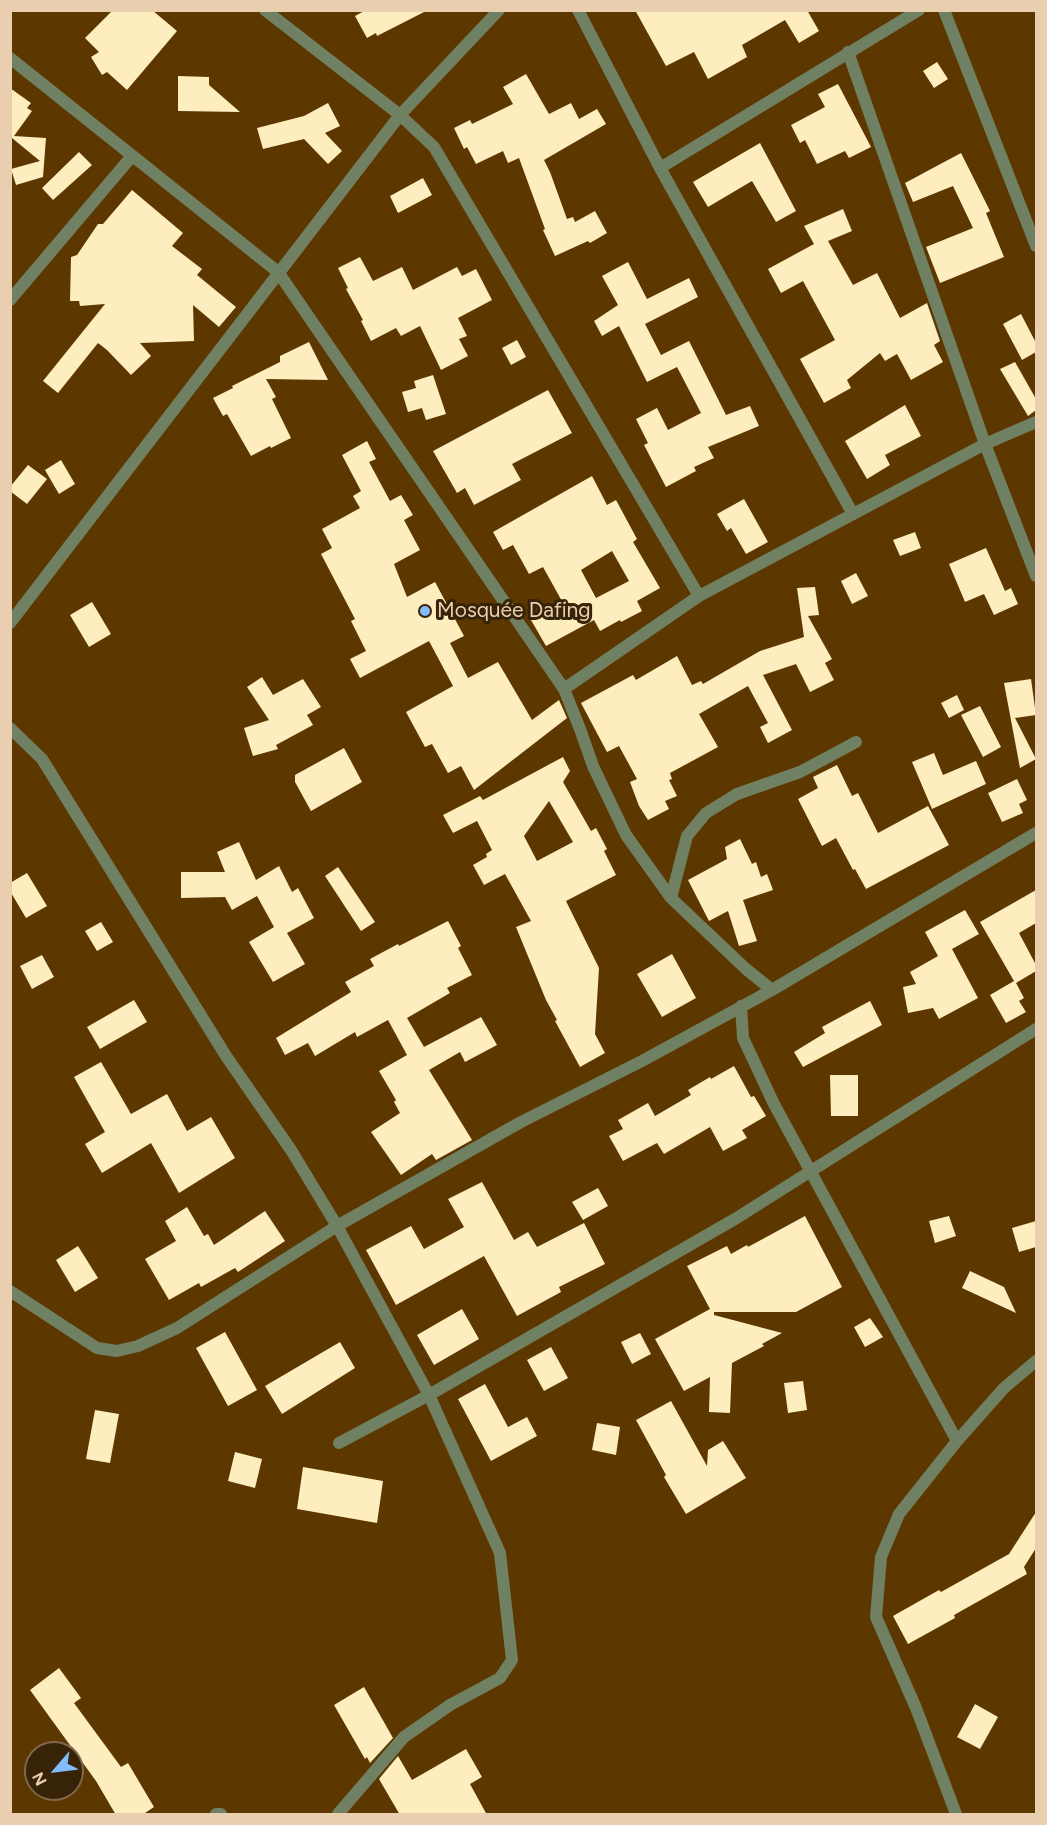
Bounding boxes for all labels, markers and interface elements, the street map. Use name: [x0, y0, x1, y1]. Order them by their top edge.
place label: Mosquée Dafing: [437, 598, 591, 624]
marker: Mosquée Dafing: [418, 604, 432, 618]
north arrow: [24, 1741, 84, 1801]
text: N: [28, 1769, 51, 1789]

